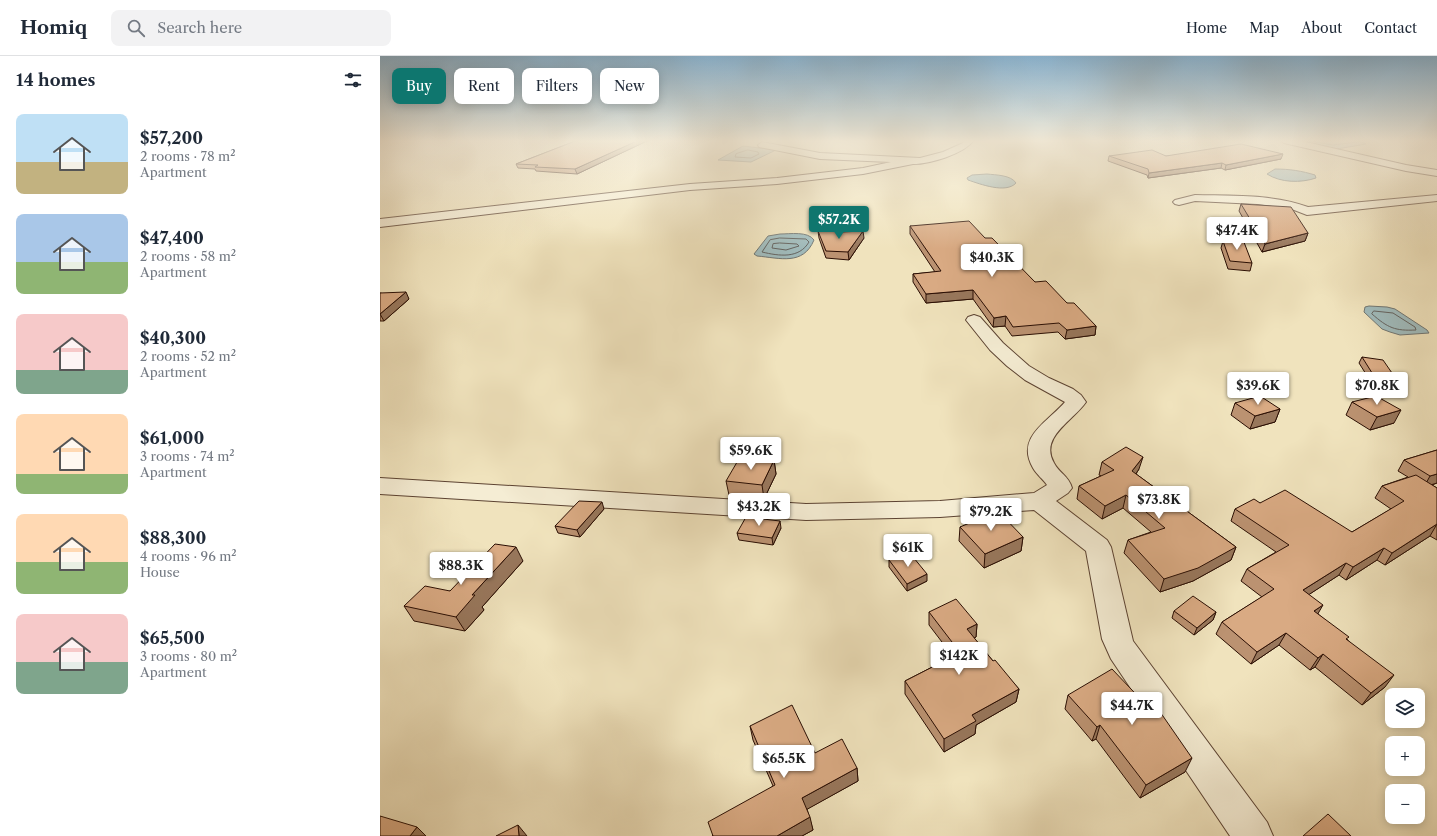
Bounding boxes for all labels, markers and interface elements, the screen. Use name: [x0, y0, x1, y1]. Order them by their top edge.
search box: [111, 10, 391, 46]
text: Homiq: [20, 16, 87, 39]
icon: search: [125, 17, 147, 39]
text: Search here: [157, 18, 242, 37]
text: Home: [1186, 19, 1227, 37]
text: Map: [1249, 19, 1279, 37]
text: About: [1301, 19, 1342, 37]
text: Contact: [1364, 19, 1417, 37]
chip: Buy: [392, 68, 446, 104]
chip: Rent: [454, 68, 514, 104]
chip: Filters: [522, 68, 592, 104]
chip: New: [600, 68, 659, 104]
icon: filters: [342, 69, 364, 91]
text: 14 homes: [16, 70, 95, 90]
text: $57,200: [140, 128, 203, 148]
icon: home: [48, 130, 96, 178]
text: 2 rooms · 78 m²: [140, 148, 236, 164]
text: Apartment: [140, 164, 207, 180]
pin: $57.2K: [806, 206, 872, 240]
text: $57.2K: [818, 211, 860, 227]
pin: $47.4K: [1204, 217, 1270, 251]
text: $47.4K: [1216, 222, 1258, 238]
text: $47,400: [140, 228, 204, 248]
icon: home: [48, 230, 96, 278]
pin: $40.3K: [959, 244, 1025, 278]
text: 2 rooms · 58 m²: [140, 248, 236, 264]
text: $40.3K: [970, 249, 1014, 265]
text: Apartment: [140, 264, 207, 280]
text: $40,300: [140, 328, 206, 348]
icon: home: [48, 330, 96, 378]
text: 2 rooms · 52 m²: [140, 348, 236, 364]
text: Apartment: [140, 364, 207, 380]
pin: $39.6K: [1225, 372, 1291, 406]
pin: $70.8K: [1344, 372, 1410, 406]
text: $39.6K: [1236, 377, 1280, 393]
text: $70.8K: [1355, 377, 1399, 393]
text: $61,000: [140, 428, 204, 448]
icon: home: [48, 430, 96, 478]
pin: $59.6K: [718, 437, 784, 471]
text: $59.6K: [729, 442, 773, 458]
text: 3 rooms · 74 m²: [140, 448, 235, 464]
text: Apartment: [140, 464, 207, 480]
pin: $73.8K: [1126, 486, 1192, 520]
text: $73.8K: [1137, 491, 1181, 507]
pin: $43.2K: [726, 493, 792, 527]
text: $43.2K: [737, 498, 781, 514]
pin: $79.2K: [958, 498, 1024, 532]
text: $79.2K: [970, 503, 1012, 519]
text: $88,300: [140, 528, 206, 548]
icon: home: [48, 530, 96, 578]
pin: $61K: [884, 534, 932, 568]
text: $61K: [892, 539, 924, 555]
text: 4 rooms · 96 m²: [140, 548, 237, 564]
pin: $88.3K: [428, 552, 494, 586]
text: $88.3K: [439, 557, 483, 573]
text: House: [140, 564, 180, 580]
text: $65,500: [140, 628, 205, 648]
icon: home: [48, 630, 96, 678]
pin: $142K: [931, 642, 987, 676]
text: $142K: [940, 647, 978, 663]
text: 3 rooms · 80 m²: [140, 648, 237, 664]
text: Apartment: [140, 664, 207, 680]
map controls: [1385, 688, 1425, 824]
button: layers: [1385, 688, 1425, 728]
pin: $44.7K: [1099, 692, 1165, 726]
text: $44.7K: [1110, 697, 1154, 713]
button: +: [1385, 736, 1425, 776]
pin: $65.5K: [751, 745, 817, 779]
text: $65.5K: [762, 750, 806, 766]
button: −: [1385, 784, 1425, 824]

